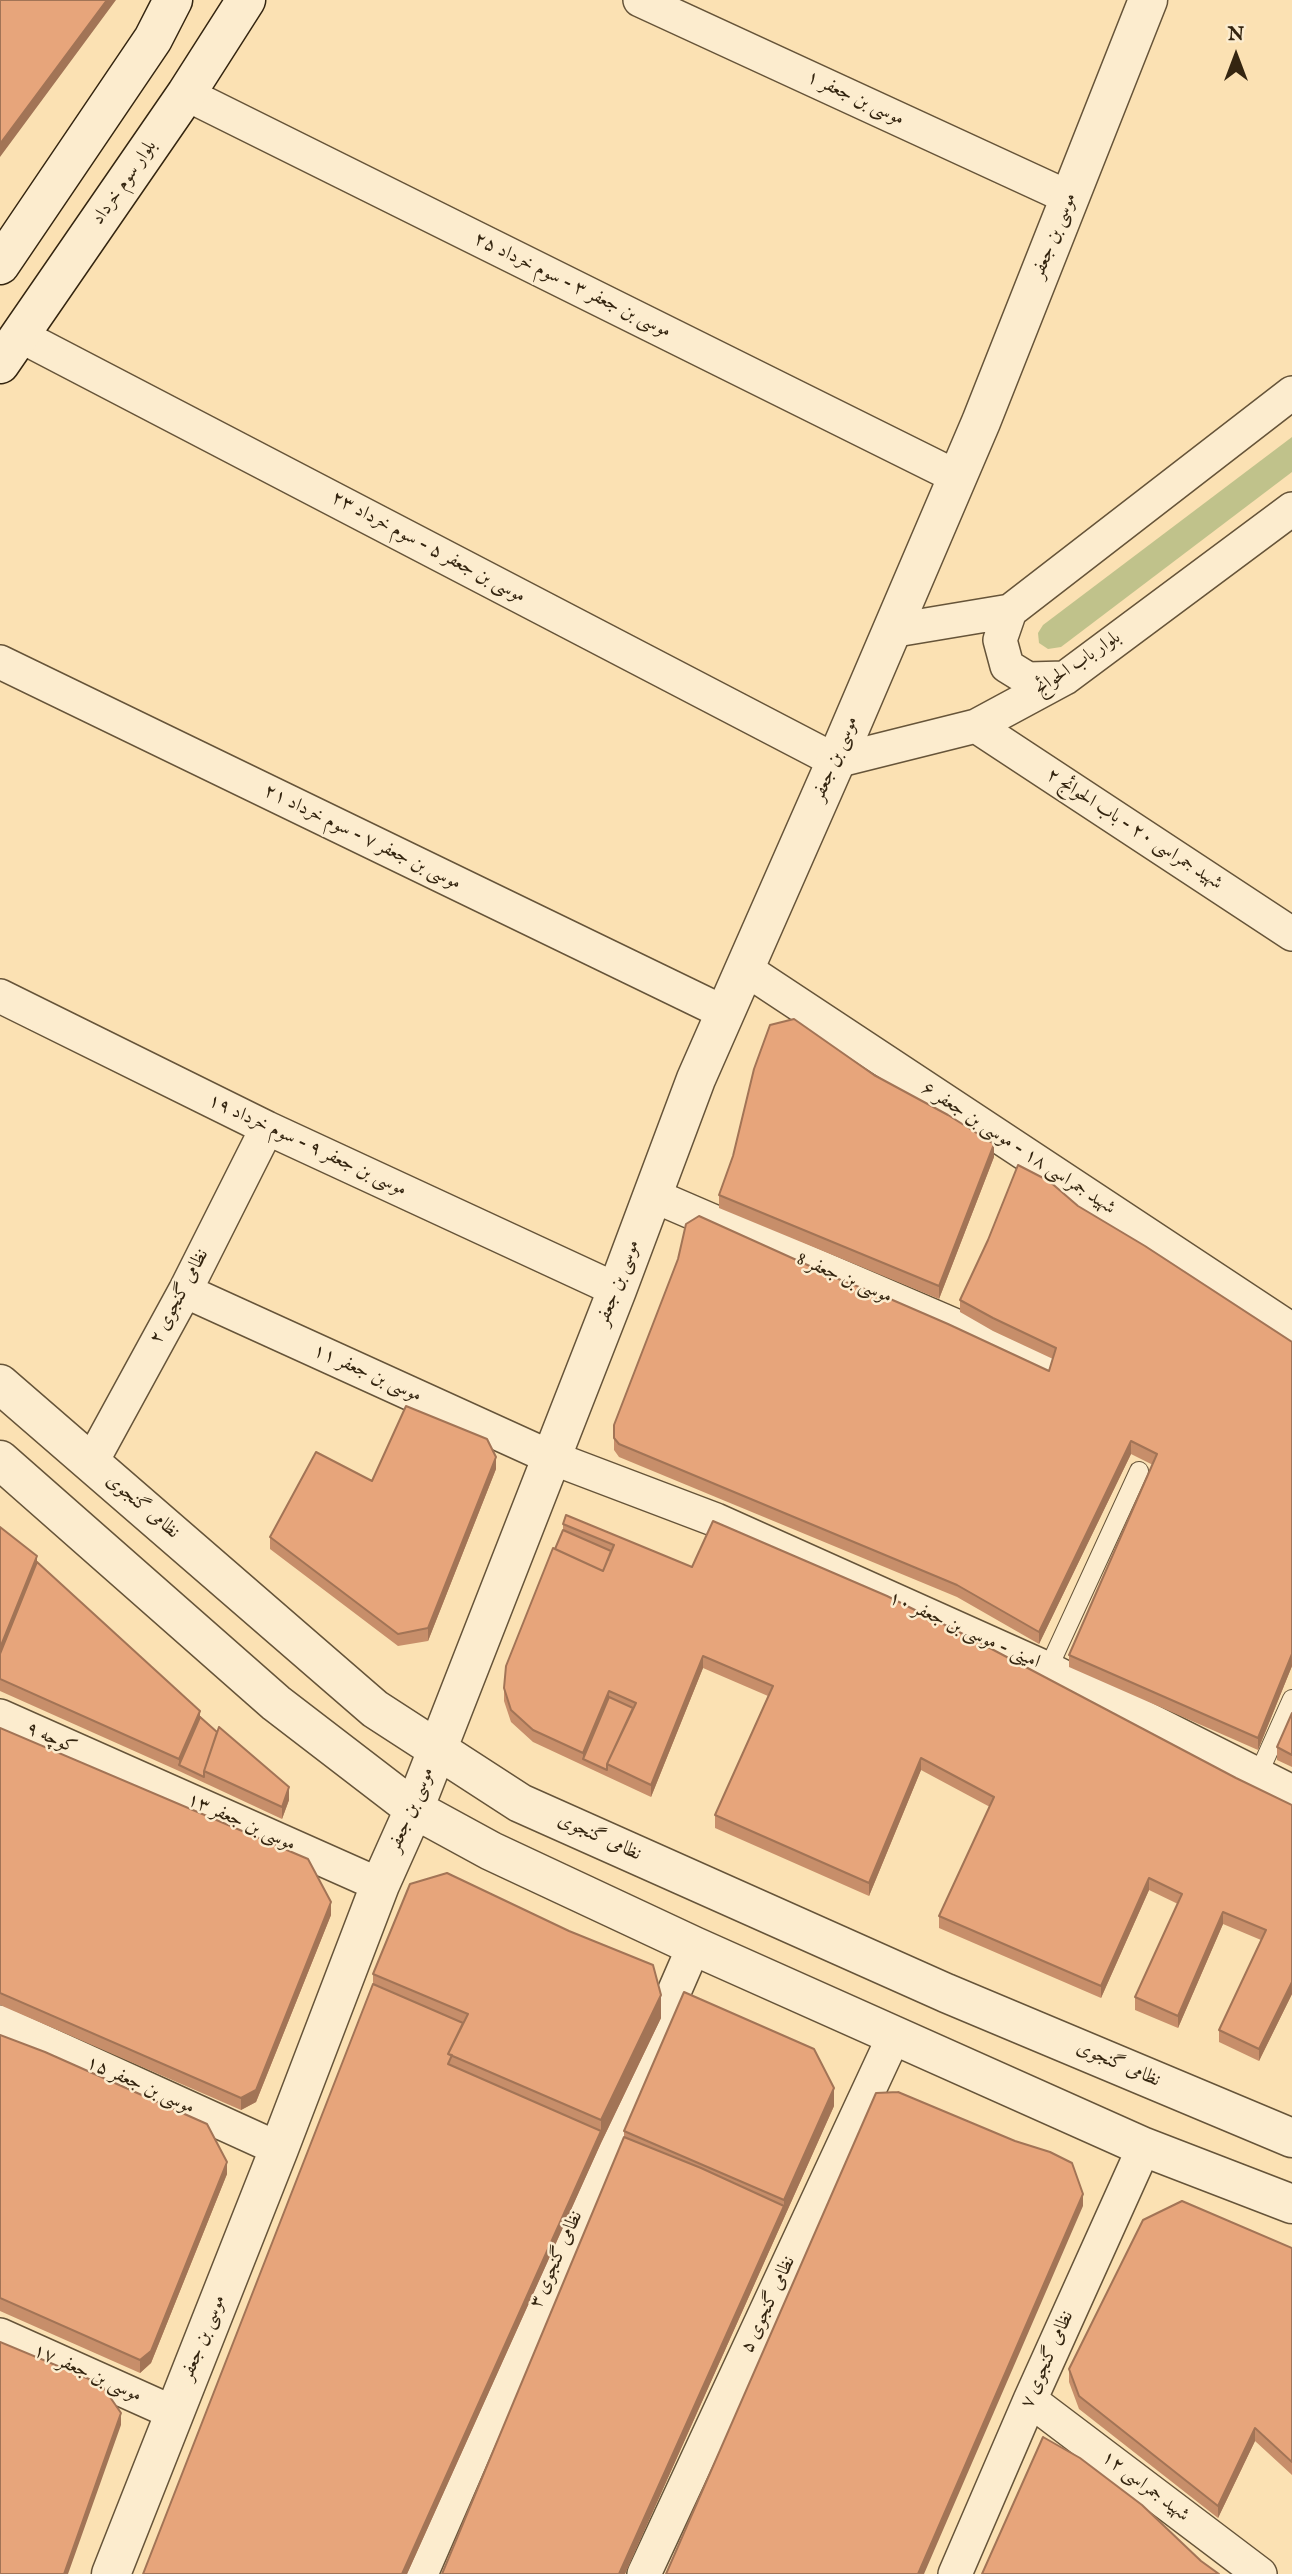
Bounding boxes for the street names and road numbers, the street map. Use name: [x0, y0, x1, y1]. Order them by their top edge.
street label: موسی بن جعفر ۱: [803, 66, 907, 132]
street label: بلوار سوم خرداد: [87, 136, 163, 230]
street label: موسی بن جعفر: [1028, 190, 1082, 282]
street label: موسی بن جعفر ۳ - سوم خرداد ۲۵: [470, 228, 674, 344]
street label: موسی بن جعفر ۵ - سوم خرداد ۲۳: [327, 487, 529, 609]
street label: بلوار باب الحوائج: [1031, 627, 1125, 701]
street label: موسی بن جعفر: [808, 713, 864, 805]
street label: شهید جمراسی ۲۰ - باب الحوائج ۲: [1042, 764, 1226, 896]
street label: موسی بن جعفر ۷ - سوم خرداد ۲۱: [260, 780, 464, 896]
street label: شهید جمراسی ۱۸ - موسی بن جعفر ۶: [917, 1078, 1119, 1220]
street label: موسی بن جعفر ۹ - سوم خرداد ۱۹: [204, 1090, 410, 1202]
street label: موسی بن جعفر: [592, 1237, 646, 1329]
street label: نظامی گنجوی ۲: [146, 1246, 214, 1348]
street label: موسی بن جعفر 8: [793, 1249, 895, 1309]
street label: موسی بن جعفر ۱۱: [309, 1340, 425, 1408]
street label: نظامی گنجوی: [101, 1470, 183, 1544]
street label: امینی - موسی بن جعفر ۱۰: [885, 1587, 1043, 1675]
street label: کوچه ۹: [22, 1718, 80, 1760]
street label: موسی بن جعفر: [384, 1764, 440, 1856]
street label: موسی بن جعفر ۱۳: [183, 1789, 299, 1857]
street label: نظامی گنجوی: [554, 1810, 644, 1866]
street label: نظامی گنجوی: [1073, 2037, 1163, 2093]
street label: موسی بن جعفر ۱۵: [82, 2052, 198, 2120]
street label: نظامی گنجوی ۳: [525, 2208, 589, 2312]
street label: نظامی گنجوی ۵: [737, 2253, 801, 2357]
street label: موسی بن جعفر: [177, 2292, 231, 2384]
street label: نظامی گنجوی ۷: [1016, 2308, 1080, 2412]
street label: موسی بن جعفر ۱۷: [29, 2340, 145, 2408]
street label: شهید جمراسی ۱۲: [1096, 2447, 1194, 2527]

